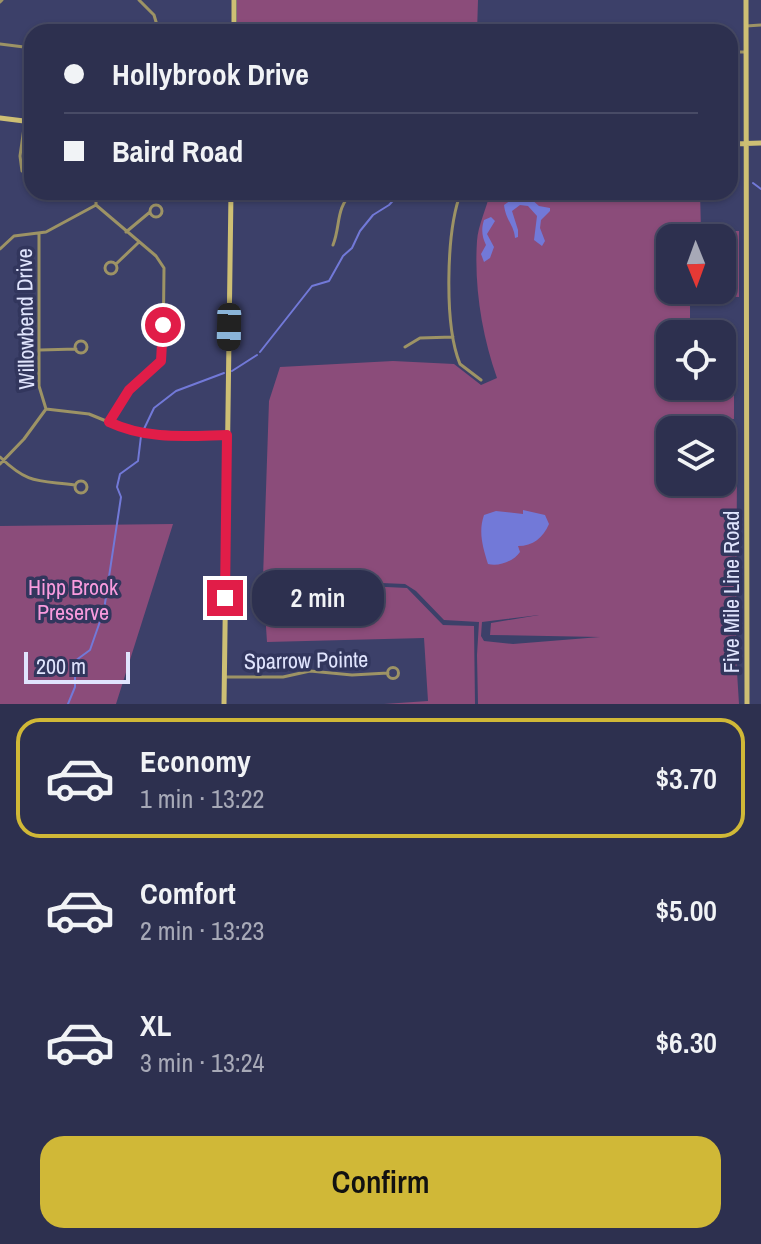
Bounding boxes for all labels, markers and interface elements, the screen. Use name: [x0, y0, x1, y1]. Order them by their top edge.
text: Hollybrook Drive: [112, 54, 309, 94]
text: Baird Road: [112, 131, 243, 171]
north arrow: [656, 224, 736, 304]
map controls: [656, 224, 736, 496]
street label: Willowbend Drive: [9, 248, 41, 390]
car: [217, 303, 241, 351]
route start: [145, 307, 181, 343]
button: locate: [656, 320, 736, 400]
button: layers: [656, 416, 736, 496]
street label: Five Mile Line Road: [716, 511, 746, 673]
callout: 2 min: [253, 570, 385, 626]
park label: Hipp Brook Preserve: [28, 572, 119, 627]
route end: [207, 580, 243, 616]
text: 2 min: [291, 580, 345, 615]
street label: Sparrow Pointe: [244, 644, 368, 676]
scale bar: [24, 648, 130, 684]
text: 200 m: [36, 651, 86, 681]
text: Economy: [140, 741, 251, 781]
icon: car: [44, 742, 116, 814]
text: $3.70: [655, 758, 717, 798]
text: 1 min · 13:22: [140, 781, 264, 816]
text: Comfort: [140, 873, 236, 913]
icon: car: [44, 874, 116, 946]
text: $5.00: [655, 890, 717, 930]
text: 2 min · 13:23: [140, 913, 264, 948]
text: XL: [140, 1005, 171, 1045]
icon: car: [44, 1006, 116, 1078]
text: $6.30: [655, 1022, 717, 1062]
text: 3 min · 13:24: [140, 1045, 264, 1080]
button: Confirm: [40, 1136, 721, 1228]

